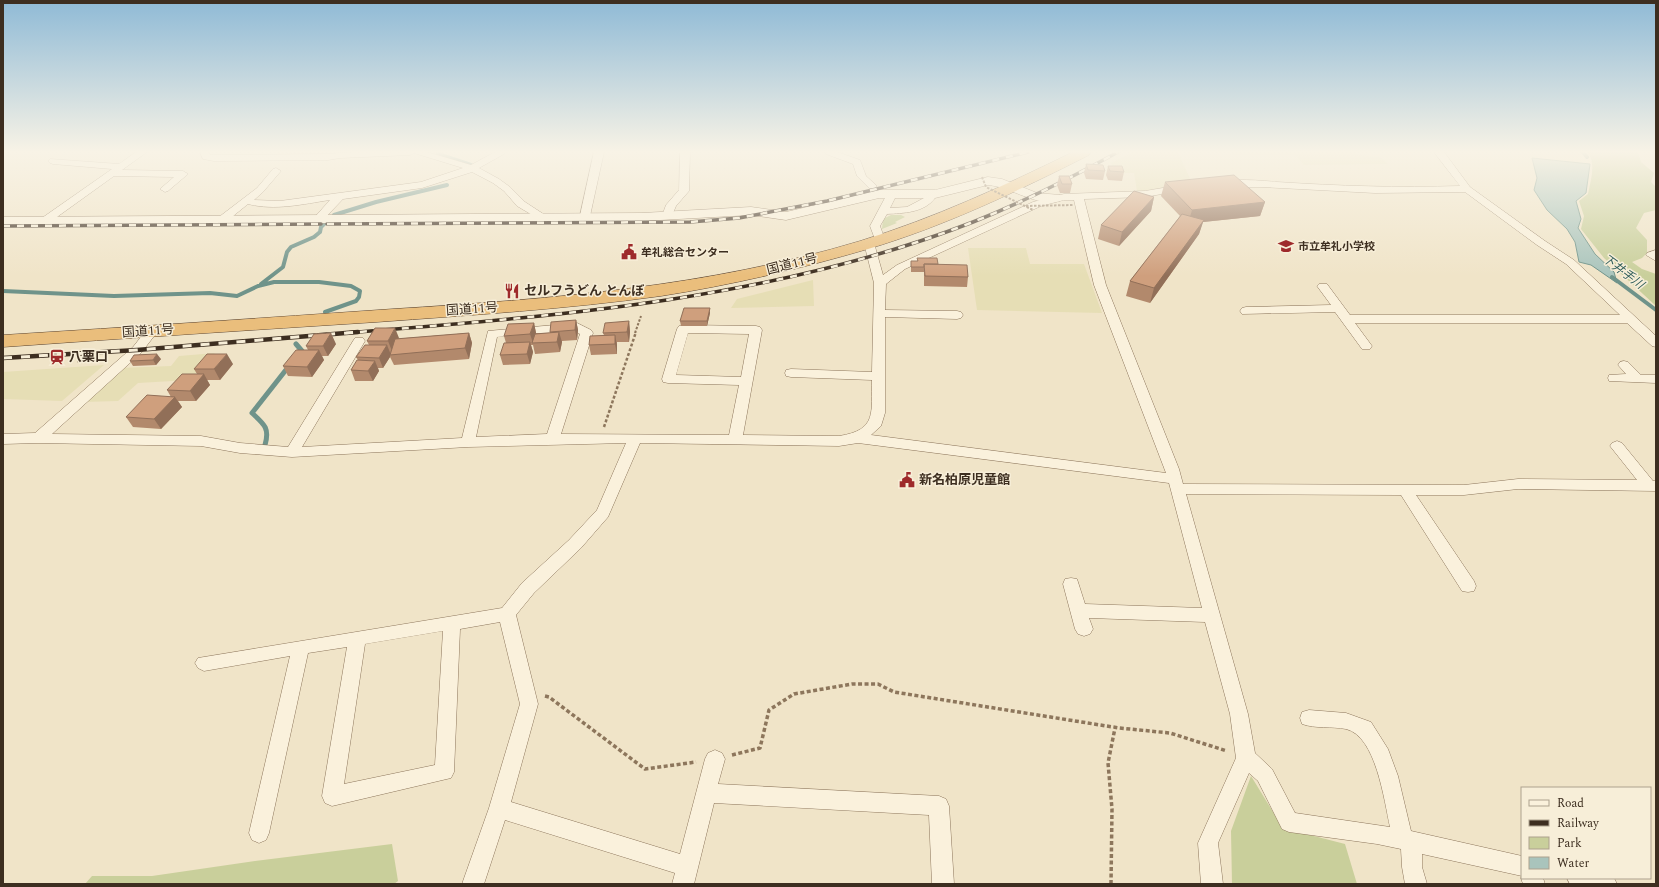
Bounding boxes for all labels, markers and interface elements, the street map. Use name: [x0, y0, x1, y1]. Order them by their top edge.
school or university icon: 市立牟礼小学校: [1277, 237, 1295, 255]
place label: 市立牟礼小学校: [1298, 238, 1375, 255]
public building icon: 牟礼総合センター: [620, 243, 638, 261]
place label: 牟礼総合センター: [641, 244, 729, 261]
street label: 国道11号: [764, 248, 820, 280]
water label: 下井手川: [1598, 250, 1649, 295]
place label: セルフうどん とんぼ: [524, 281, 644, 301]
restaurant icon: セルフうどん とんぼ: [503, 282, 521, 300]
street label: 国道11号: [445, 297, 499, 321]
street label: 国道11号: [121, 319, 175, 343]
place label: 八栗口: [69, 347, 108, 367]
station icon: 八栗口: [48, 348, 66, 366]
place label: 新名柏原児童館: [919, 470, 1010, 490]
public building icon: 新名柏原児童館: [898, 471, 916, 489]
legend: [1521, 787, 1651, 879]
text: Road: [1557, 794, 1584, 813]
text: Railway: [1557, 814, 1600, 833]
text: Park: [1557, 834, 1582, 853]
text: Water: [1557, 854, 1589, 873]

